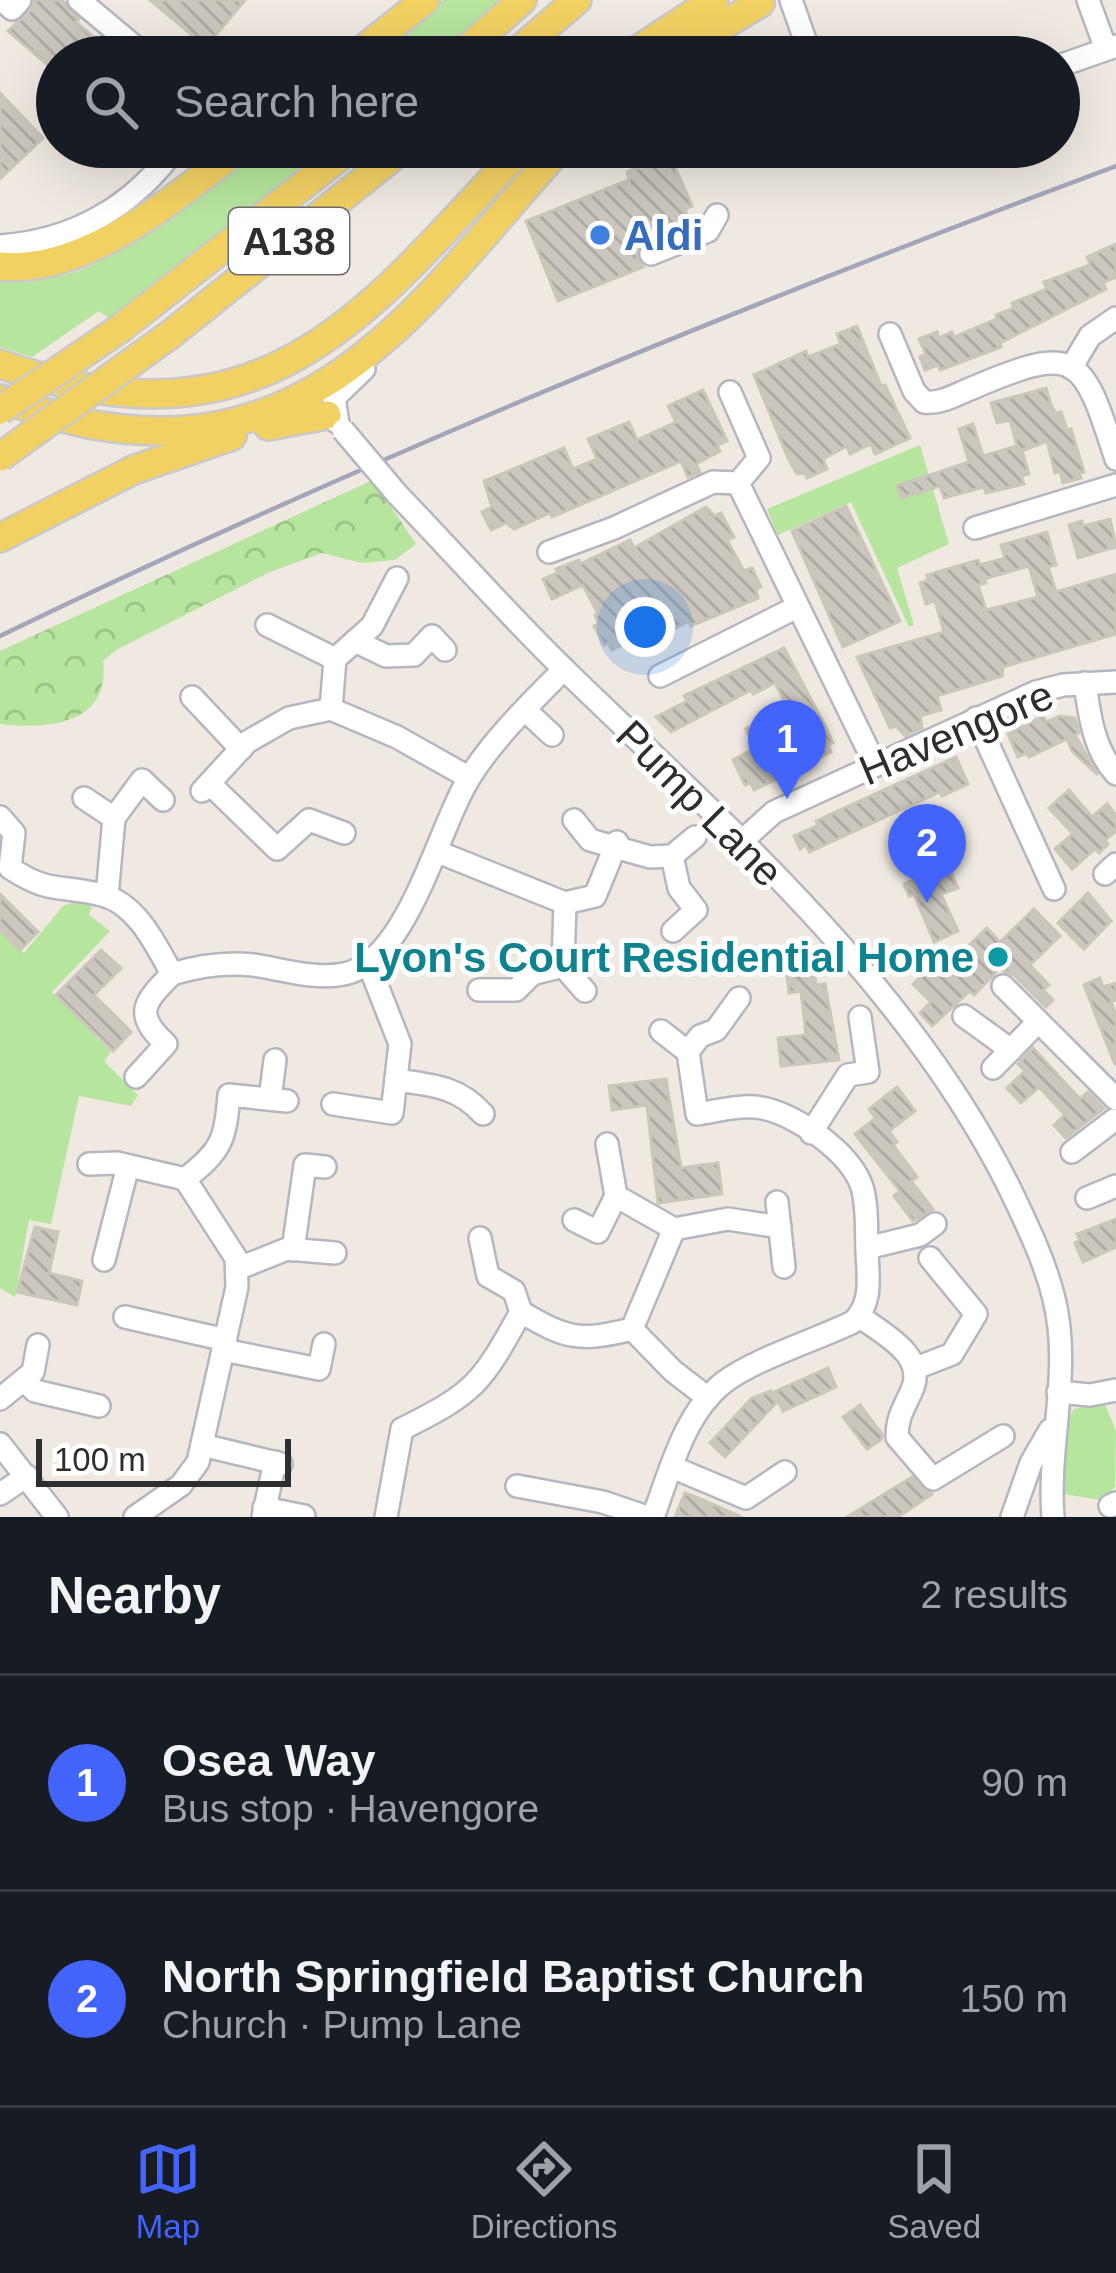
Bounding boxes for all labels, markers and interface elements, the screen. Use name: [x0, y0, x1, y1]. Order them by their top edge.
search box: [36, 36, 1080, 168]
icon: search: [78, 69, 144, 135]
text: Search here: [174, 76, 419, 127]
road number: A138: [229, 208, 349, 274]
place label: Aldi: [624, 212, 703, 259]
marker: Aldi: [587, 222, 613, 248]
your location: [615, 597, 675, 657]
street label: Havengore: [852, 671, 1060, 794]
pin: 1: [748, 700, 826, 799]
street label: Pump Lane: [607, 711, 792, 896]
pin: 2: [888, 804, 966, 903]
place label: Lyon's Court Residential Home: [354, 934, 974, 981]
marker: Lyon's Court Residential Home: [985, 944, 1011, 970]
scale bar: [36, 1433, 291, 1486]
text: 100 m: [54, 1441, 146, 1478]
text: Nearby: [48, 1567, 221, 1624]
text: 2 results: [921, 1573, 1068, 1616]
text: Osea Way: [162, 1735, 375, 1786]
text: 1: [76, 1761, 98, 1804]
text: 90 m: [981, 1761, 1068, 1804]
text: Bus stop · Havengore: [162, 1787, 539, 1830]
text: North Springfield Baptist Church: [162, 1951, 865, 2002]
text: 2: [76, 1977, 98, 2020]
text: 150 m: [960, 1977, 1068, 2020]
text: Church · Pump Lane: [162, 2003, 522, 2046]
tab: Map: [135, 2136, 201, 2246]
tab: Directions: [471, 2136, 618, 2246]
tab: Saved: [887, 2136, 981, 2246]

